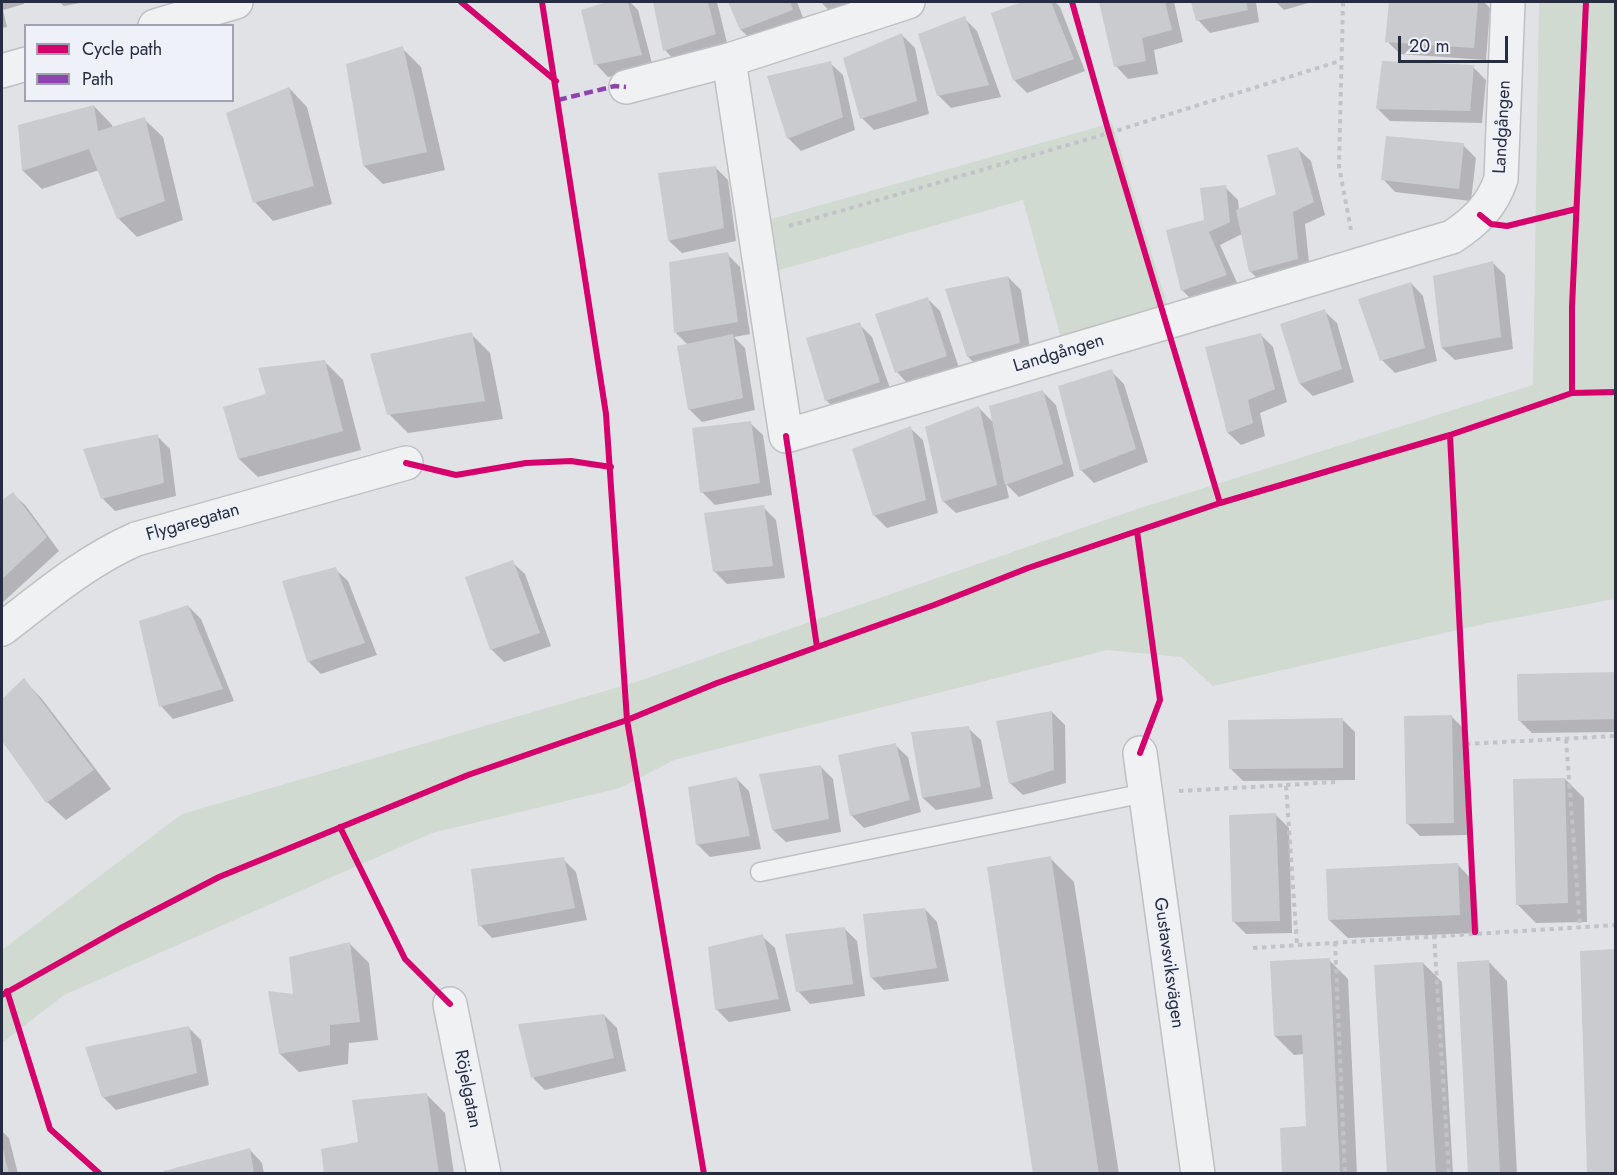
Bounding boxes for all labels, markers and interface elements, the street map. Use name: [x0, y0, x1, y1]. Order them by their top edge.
legend: [24, 24, 234, 102]
scale bar: [1401, 24, 1510, 62]
text: 20 m: [1409, 33, 1449, 59]
text: Cycle path: [82, 36, 162, 62]
text: Path: [82, 66, 114, 92]
street label: Landgången: [1490, 80, 1516, 174]
street label: Landgången: [1011, 330, 1107, 378]
street label: Flygaregatan: [144, 499, 242, 547]
street label: Gustavsviksvägen: [1148, 896, 1188, 1030]
street label: Röjelgatan: [449, 1048, 485, 1130]

